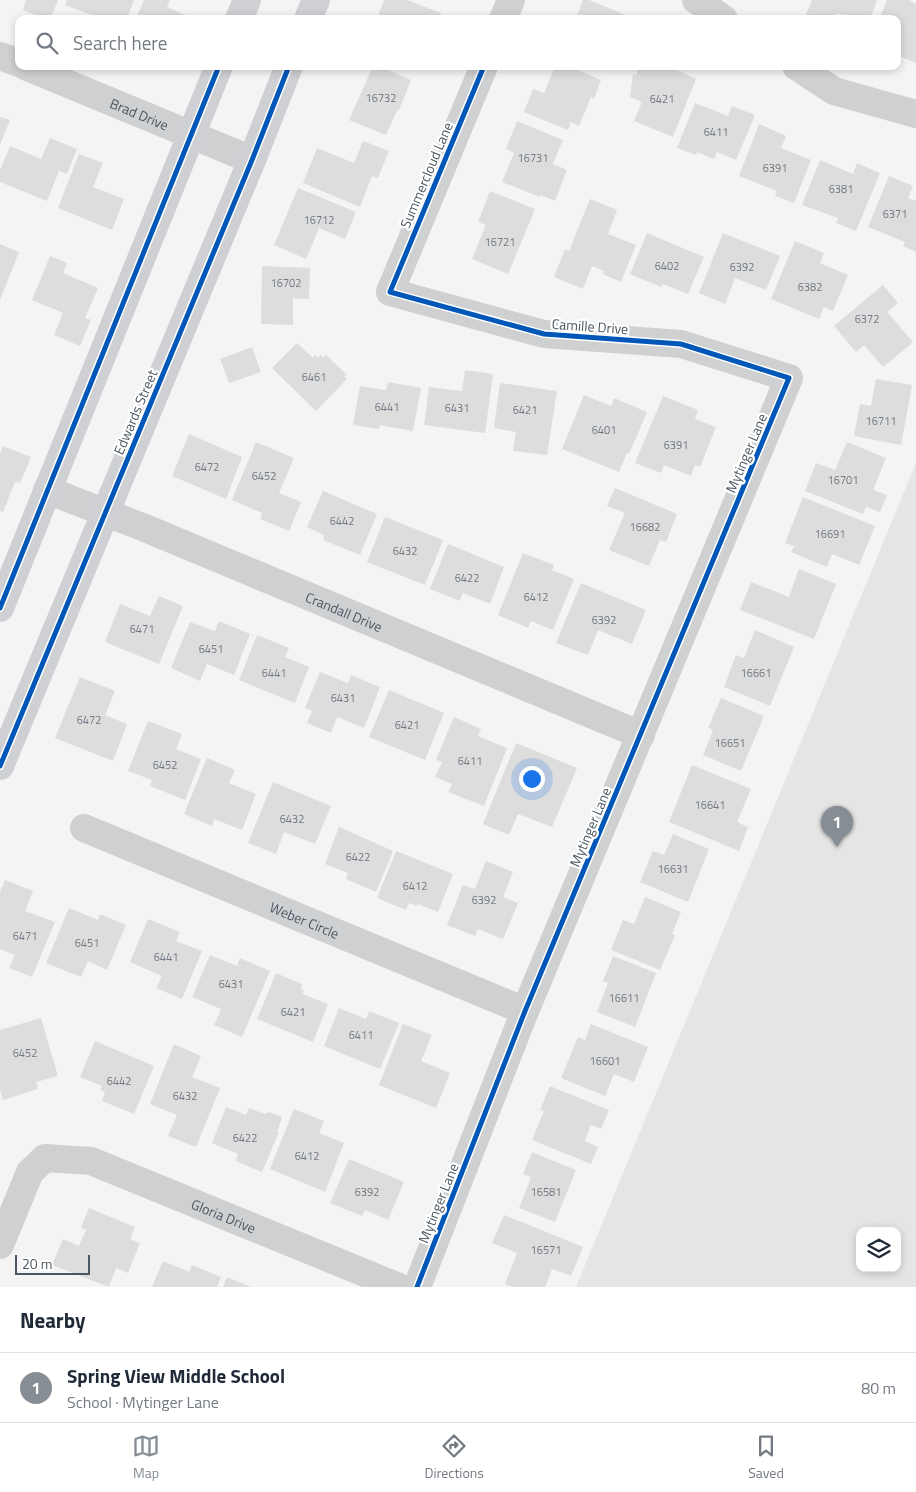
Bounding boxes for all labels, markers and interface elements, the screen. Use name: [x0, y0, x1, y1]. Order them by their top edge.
search box: [15, 15, 901, 70]
text: Search here: [73, 28, 167, 57]
icon: search: [33, 29, 61, 57]
house number: 16732: [366, 90, 396, 106]
house number: 6421: [650, 91, 674, 107]
street label: Brad Drive: [107, 92, 172, 135]
street label: Summercloud Lane: [394, 119, 458, 231]
house number: 6411: [704, 124, 728, 140]
house number: 16731: [518, 150, 548, 166]
house number: 6391: [763, 160, 787, 176]
house number: 6381: [829, 181, 853, 197]
house number: 6371: [883, 206, 907, 222]
house number: 16712: [304, 212, 334, 228]
house number: 16721: [485, 234, 515, 250]
house number: 6402: [655, 258, 679, 274]
house number: 6392: [730, 259, 754, 275]
house number: 16702: [271, 275, 301, 291]
house number: 6382: [798, 279, 822, 295]
house number: 6372: [855, 311, 879, 327]
street label: Camille Drive: [551, 313, 629, 339]
street label: Edwards Street: [108, 366, 162, 458]
house number: 6461: [302, 369, 326, 385]
house number: 6441: [375, 399, 399, 415]
house number: 6431: [445, 400, 469, 416]
house number: 6421: [513, 402, 537, 418]
street label: Mytinger Lane: [720, 410, 772, 496]
house number: 16711: [866, 413, 896, 429]
house number: 6401: [592, 422, 616, 438]
house number: 6391: [664, 437, 688, 453]
house number: 6472: [195, 459, 219, 475]
house number: 6452: [252, 468, 276, 484]
house number: 16701: [828, 472, 858, 488]
house number: 6442: [330, 513, 354, 529]
house number: 16682: [630, 519, 660, 535]
house number: 16691: [815, 526, 845, 542]
house number: 6432: [393, 543, 417, 559]
house number: 6422: [455, 570, 479, 586]
street label: Crandall Drive: [303, 586, 386, 637]
house number: 6412: [524, 589, 548, 605]
house number: 6392: [592, 612, 616, 628]
house number: 6471: [130, 621, 154, 637]
house number: 6451: [199, 641, 223, 657]
house number: 6441: [262, 665, 286, 681]
house number: 16661: [741, 665, 771, 681]
house number: 6431: [331, 690, 355, 706]
house number: 6472: [77, 712, 101, 728]
house number: 6421: [395, 717, 419, 733]
house number: 16651: [715, 735, 745, 751]
house number: 6411: [458, 753, 482, 769]
house number: 6452: [153, 757, 177, 773]
your location: [519, 766, 545, 792]
street label: Mytinger Lane: [564, 784, 616, 870]
house number: 16641: [695, 797, 725, 813]
pin: 1: [821, 806, 853, 847]
house number: 6432: [280, 811, 304, 827]
house number: 6422: [346, 849, 370, 865]
house number: 16631: [658, 861, 688, 877]
house number: 6412: [403, 878, 427, 894]
house number: 6392: [472, 892, 496, 908]
street label: Weber Circle: [267, 896, 343, 943]
house number: 6471: [13, 928, 37, 944]
house number: 6451: [75, 935, 99, 951]
house number: 6441: [154, 949, 178, 965]
house number: 6431: [219, 976, 243, 992]
house number: 16611: [609, 990, 639, 1006]
house number: 6421: [281, 1004, 305, 1020]
house number: 6411: [349, 1027, 373, 1043]
house number: 6452: [13, 1045, 37, 1061]
house number: 16601: [590, 1053, 620, 1069]
house number: 6442: [107, 1073, 131, 1089]
house number: 6432: [173, 1088, 197, 1104]
house number: 6422: [233, 1130, 257, 1146]
house number: 6412: [295, 1148, 319, 1164]
street label: Mytinger Lane: [412, 1160, 464, 1246]
house number: 6392: [355, 1184, 379, 1200]
house number: 16581: [531, 1184, 561, 1200]
street label: Gloria Drive: [188, 1193, 259, 1238]
map controls: [856, 1227, 901, 1272]
button: layers: [856, 1227, 901, 1272]
house number: 16571: [531, 1242, 561, 1258]
scale bar: [15, 1252, 90, 1275]
text: 20 m: [22, 1253, 52, 1274]
text: Nearby: [20, 1304, 85, 1336]
text: Spring View Middle School: [67, 1361, 285, 1390]
text: 1: [32, 1376, 40, 1400]
text: 80 m: [861, 1376, 896, 1400]
text: School · Mytinger Lane: [67, 1390, 219, 1414]
tab: Map: [132, 1432, 160, 1483]
tab: Directions: [424, 1432, 484, 1483]
tab: Saved: [748, 1432, 784, 1483]

